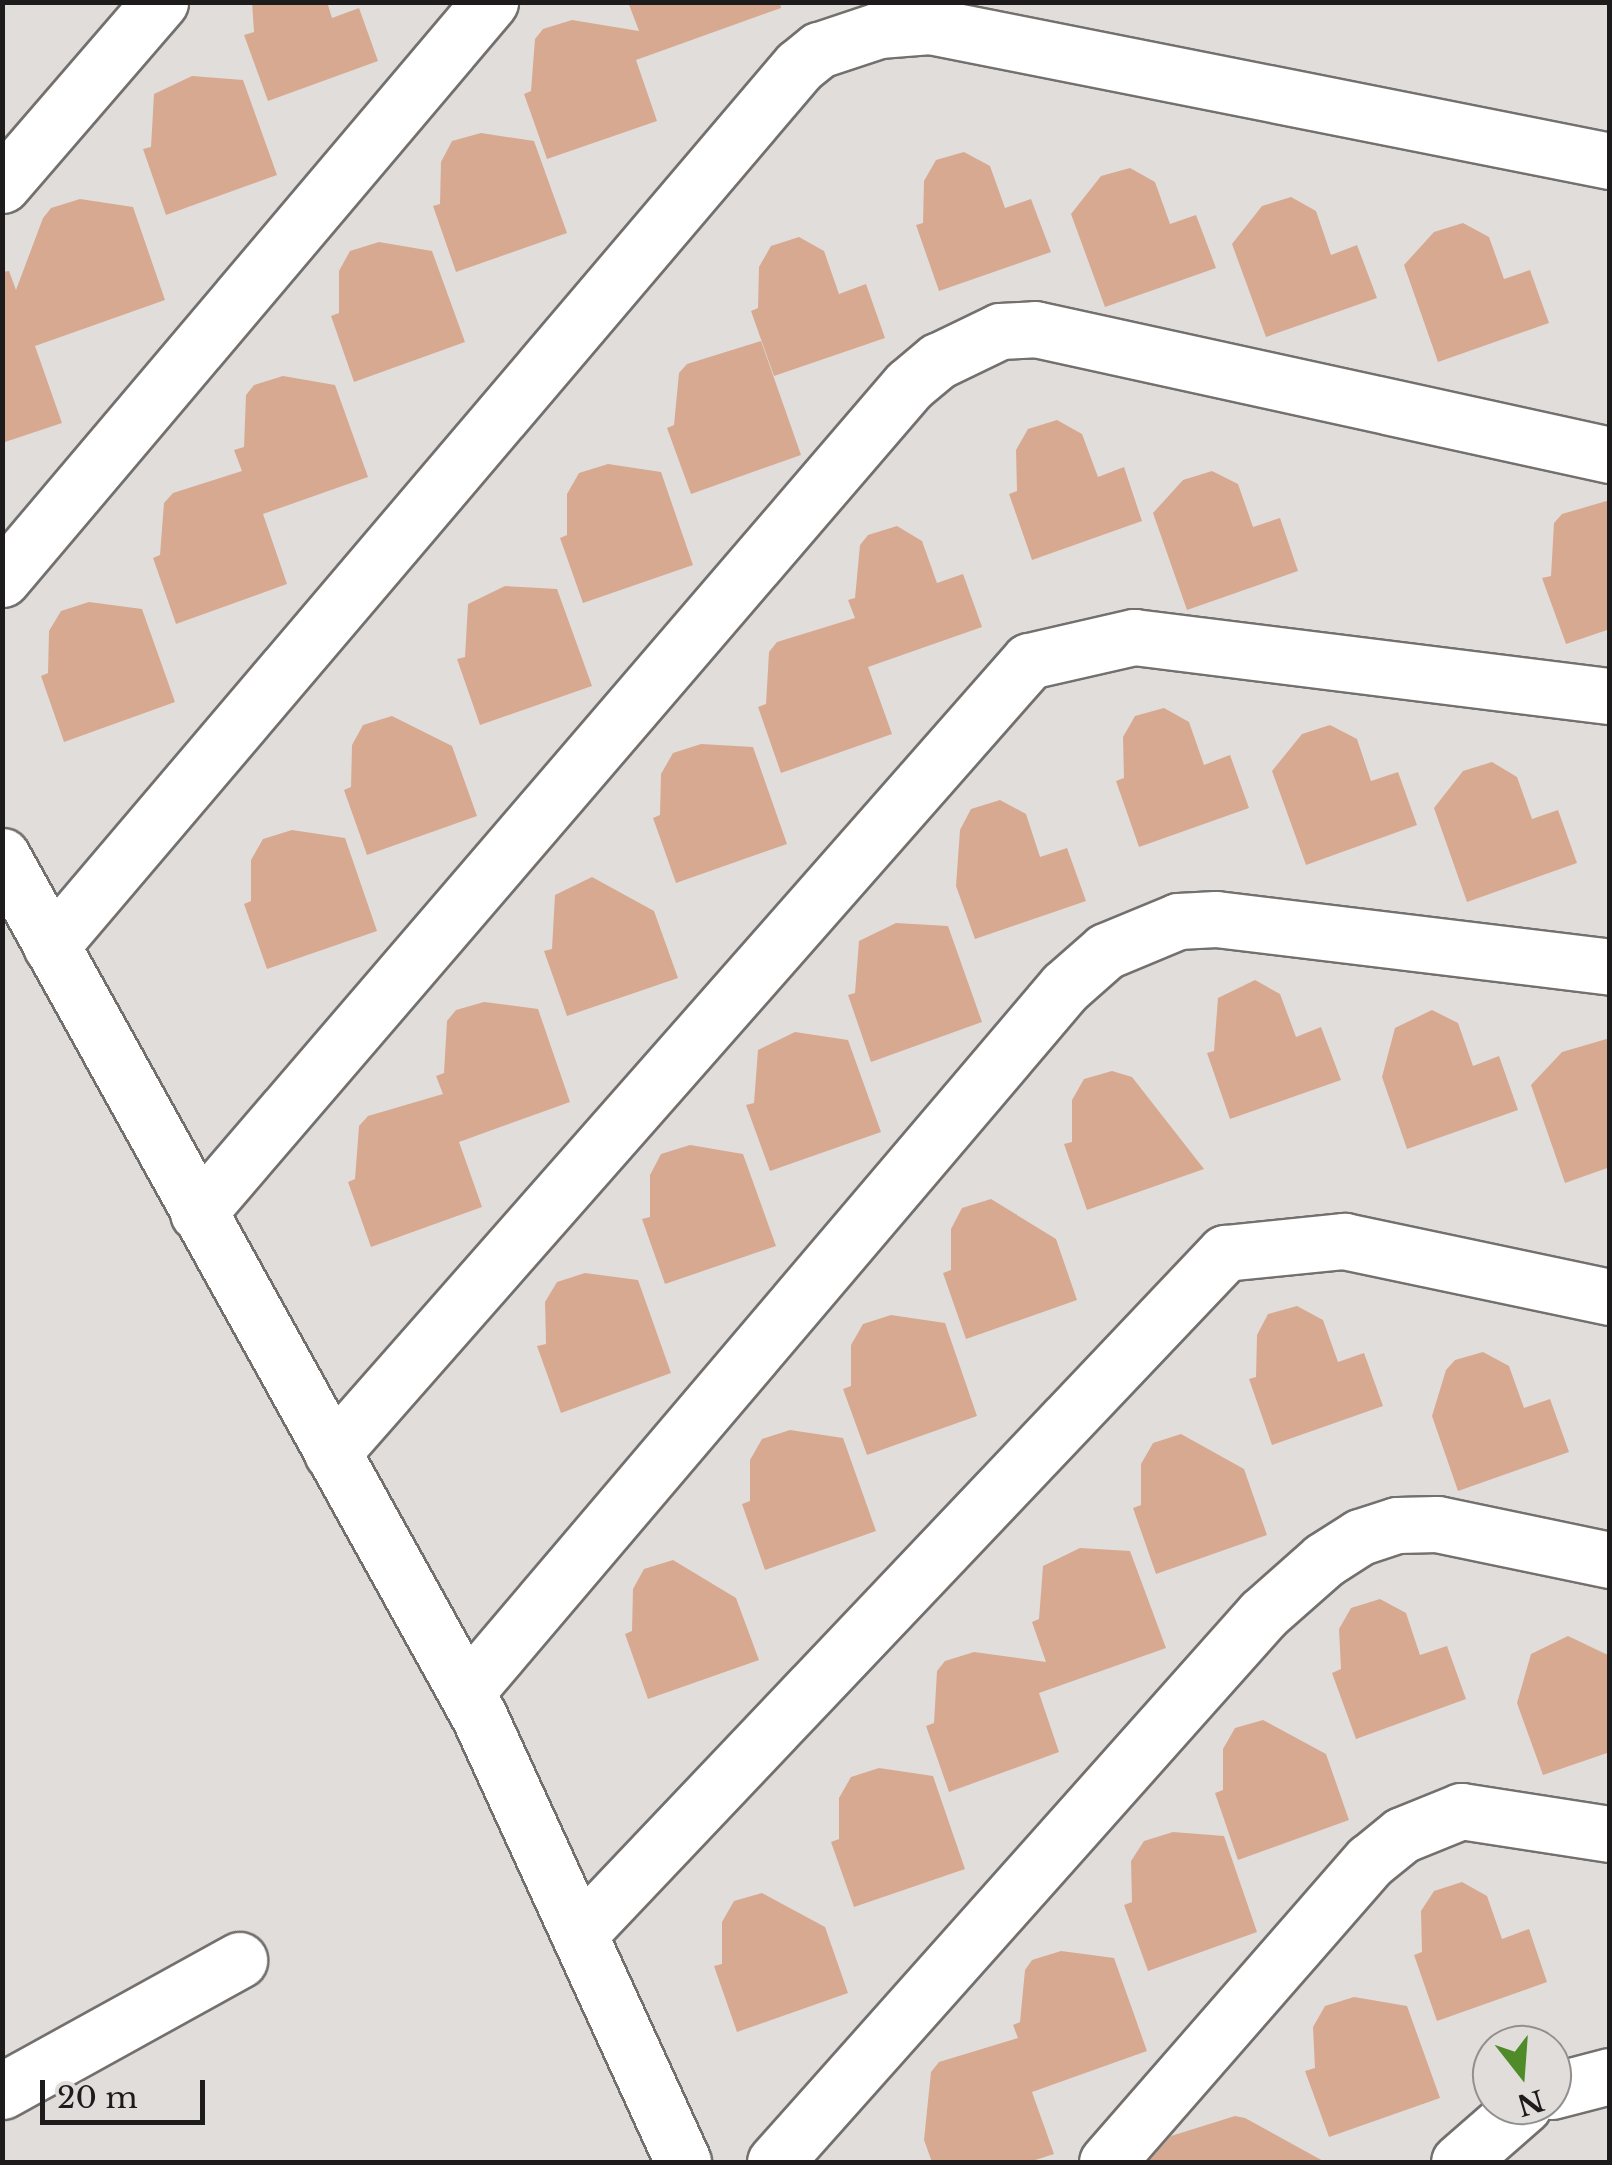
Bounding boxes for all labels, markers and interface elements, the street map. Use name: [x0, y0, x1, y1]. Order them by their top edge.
north arrow: [1472, 2025, 1572, 2125]
scale bar: [45, 2060, 210, 2122]
text: 20 m: [57, 2079, 138, 2116]
text: N: [1513, 2082, 1548, 2123]

